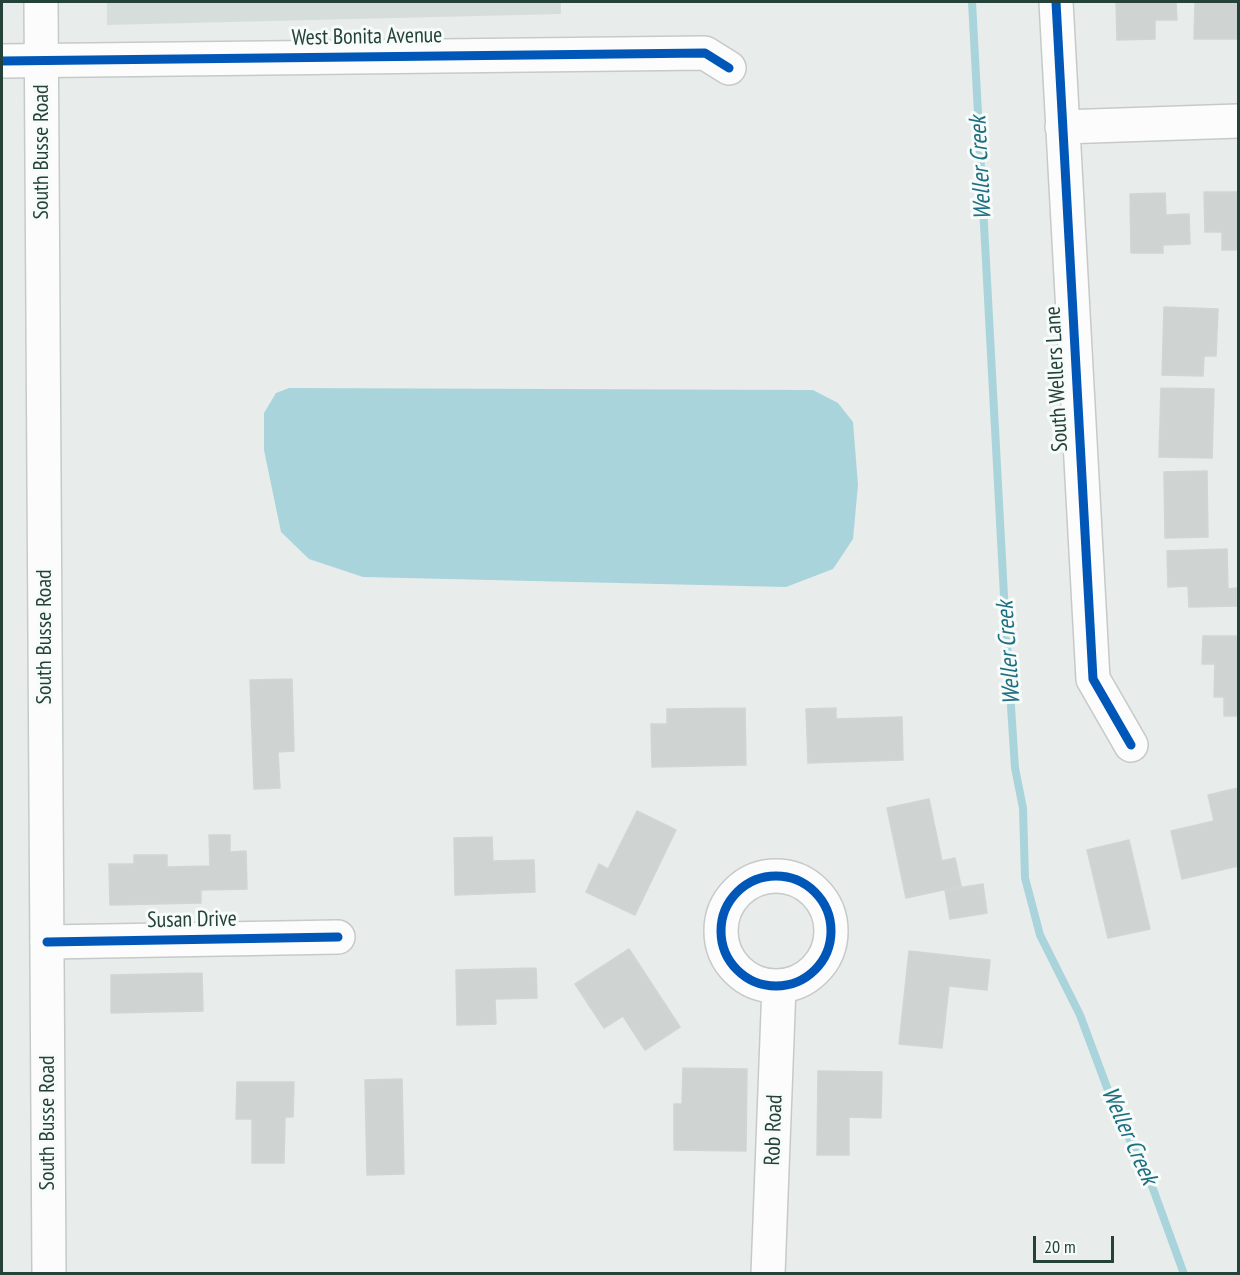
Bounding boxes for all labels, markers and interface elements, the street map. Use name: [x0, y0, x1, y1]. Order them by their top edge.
street label: West Bonita Avenue: [291, 22, 443, 52]
street label: South Busse Road: [29, 85, 55, 219]
water label: Weller Creek: [964, 115, 998, 221]
street label: South Wellers Lane: [1040, 306, 1074, 452]
street label: South Busse Road: [32, 570, 58, 704]
water label: Weller Creek: [991, 600, 1027, 706]
street label: Susan Drive: [147, 906, 237, 934]
street label: South Busse Road: [35, 1056, 61, 1190]
water label: Weller Creek: [1095, 1083, 1163, 1189]
street label: Rob Road: [760, 1094, 788, 1166]
scale bar: [1036, 1224, 1117, 1262]
text: 20 m: [1044, 1235, 1076, 1258]

